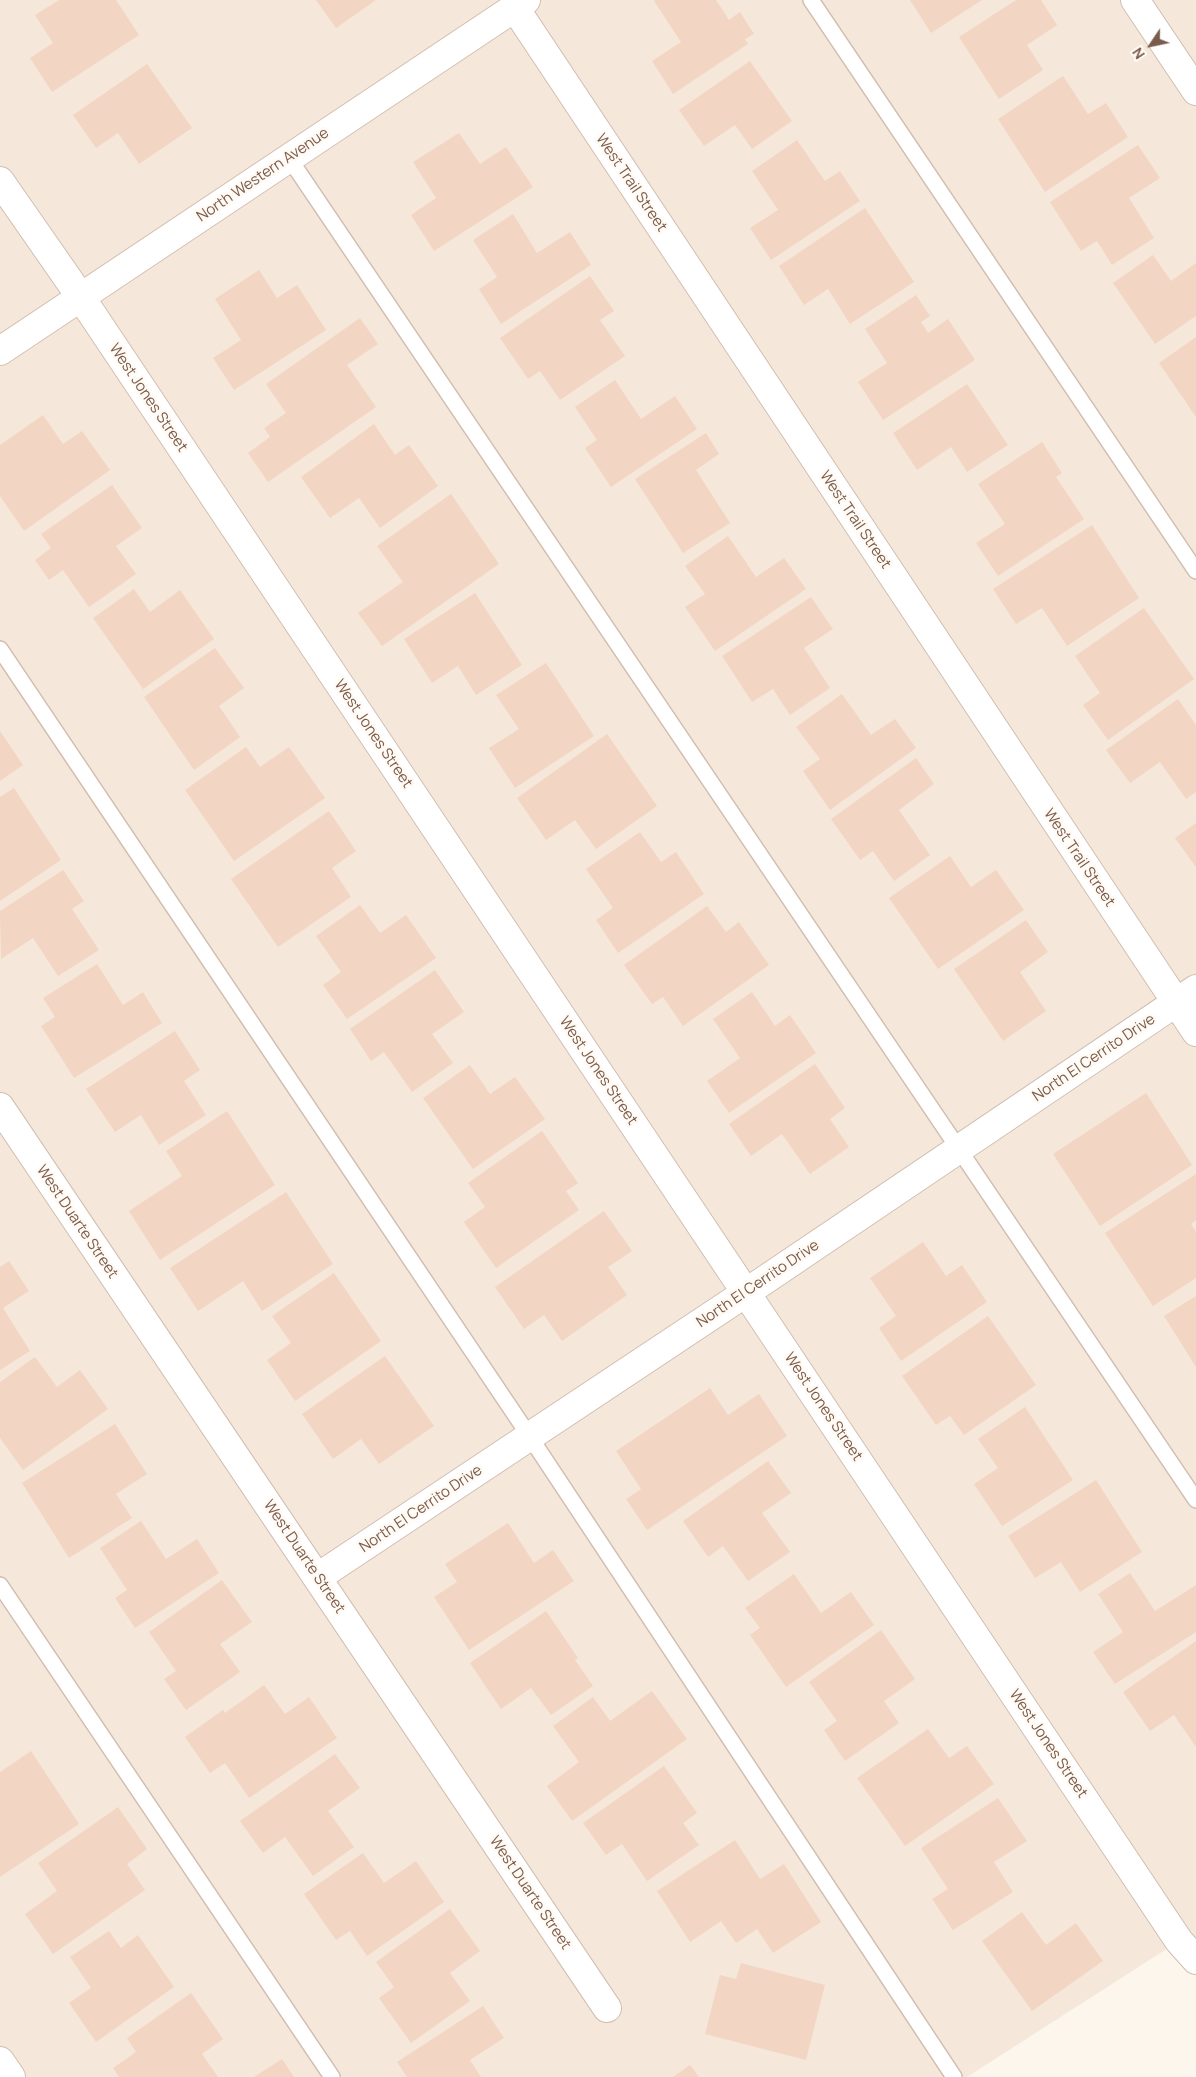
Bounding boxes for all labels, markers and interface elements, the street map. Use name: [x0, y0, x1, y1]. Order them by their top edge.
north arrow: [1126, 20, 1176, 70]
text: N: [1127, 44, 1149, 63]
street label: North Western Avenue: [194, 124, 332, 226]
street label: West Trail Street: [592, 131, 670, 235]
street label: West Jones Street: [105, 340, 191, 456]
street label: West Trail Street: [816, 468, 894, 572]
street label: West Jones Street: [330, 676, 416, 792]
street label: West Trail Street: [1040, 806, 1118, 910]
street label: North El Cerrito Drive: [1029, 1010, 1159, 1106]
street label: West Jones Street: [555, 1013, 641, 1129]
street label: West Duarte Street: [32, 1162, 122, 1282]
street label: North El Cerrito Drive: [693, 1236, 823, 1332]
street label: West Jones Street: [780, 1349, 866, 1465]
street label: North El Cerrito Drive: [356, 1461, 486, 1557]
street label: West Duarte Street: [259, 1497, 349, 1617]
street label: West Jones Street: [1005, 1686, 1091, 1802]
street label: West Duarte Street: [485, 1833, 575, 1953]

